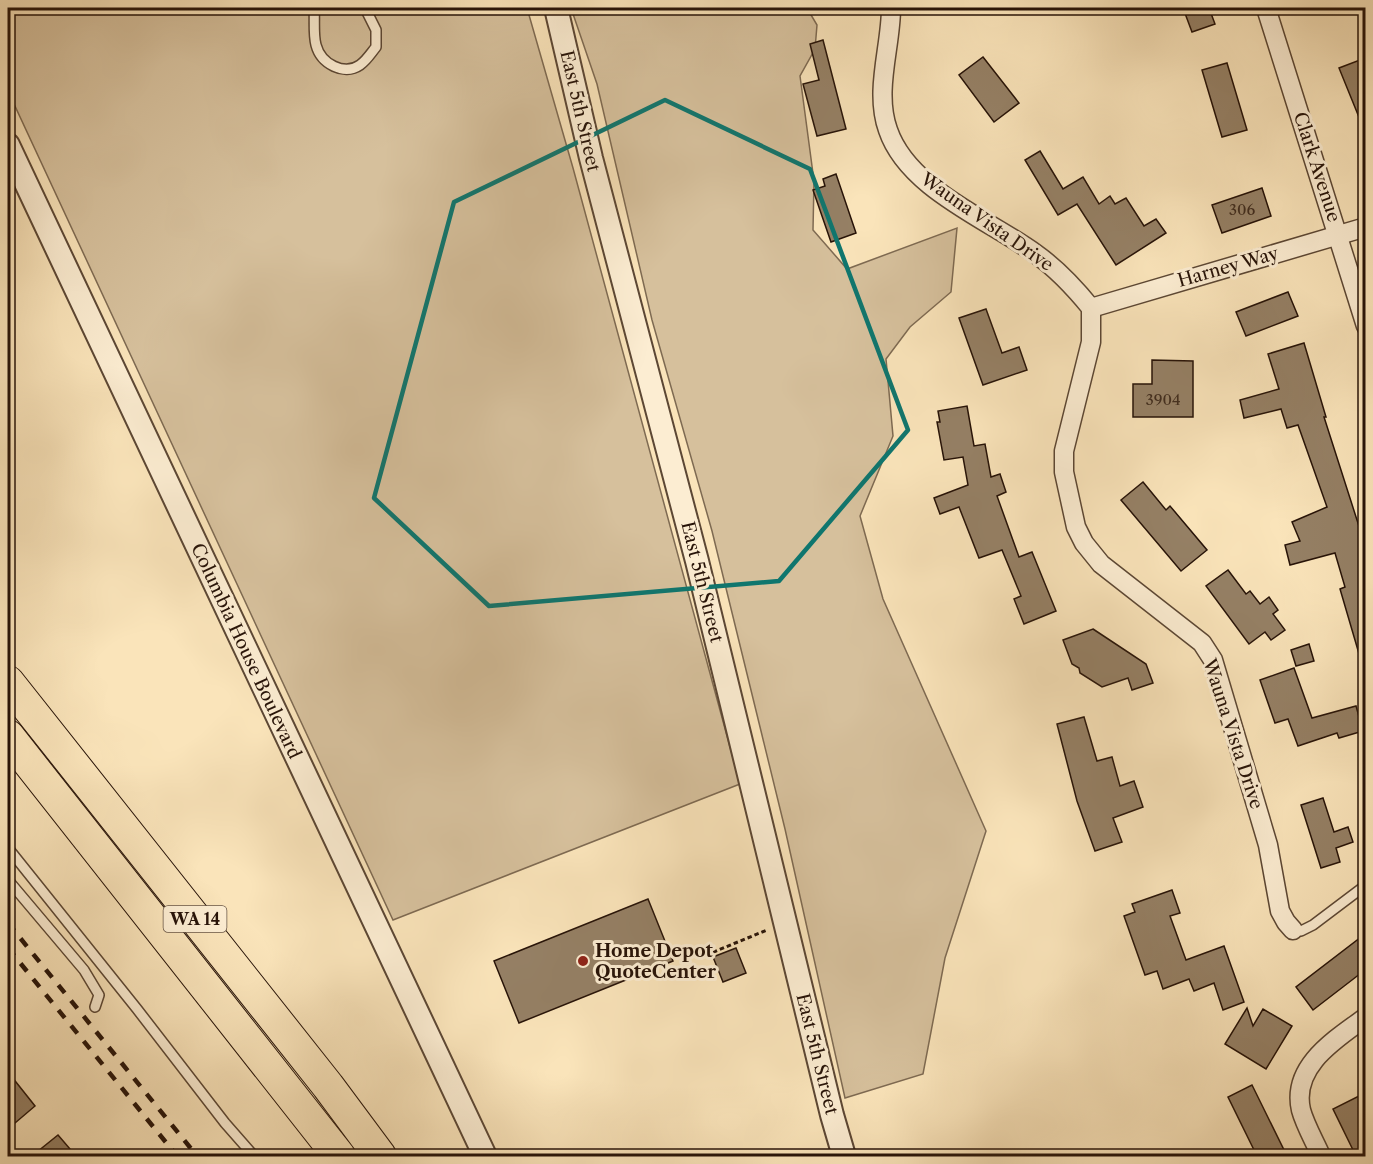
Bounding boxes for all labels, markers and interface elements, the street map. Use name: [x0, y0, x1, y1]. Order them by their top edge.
street label: East 5th Street: [555, 48, 605, 175]
street label: Clark Avenue: [1289, 109, 1345, 225]
street label: Wauna Vista Drive: [916, 167, 1058, 276]
house number: 306: [1229, 200, 1255, 219]
street label: Harney Way: [1175, 242, 1282, 292]
house number: 3904: [1145, 390, 1181, 409]
street label: East 5th Street: [676, 519, 728, 645]
street label: Columbia House Boulevard: [186, 540, 306, 762]
street label: Wauna Vista Drive: [1198, 655, 1268, 812]
road number: WA 14: [164, 906, 226, 932]
place label: Home Depot QuoteCenter: [595, 940, 716, 983]
marker: Home Depot QuoteCenter: [576, 954, 590, 968]
street label: East 5th Street: [791, 991, 843, 1117]

